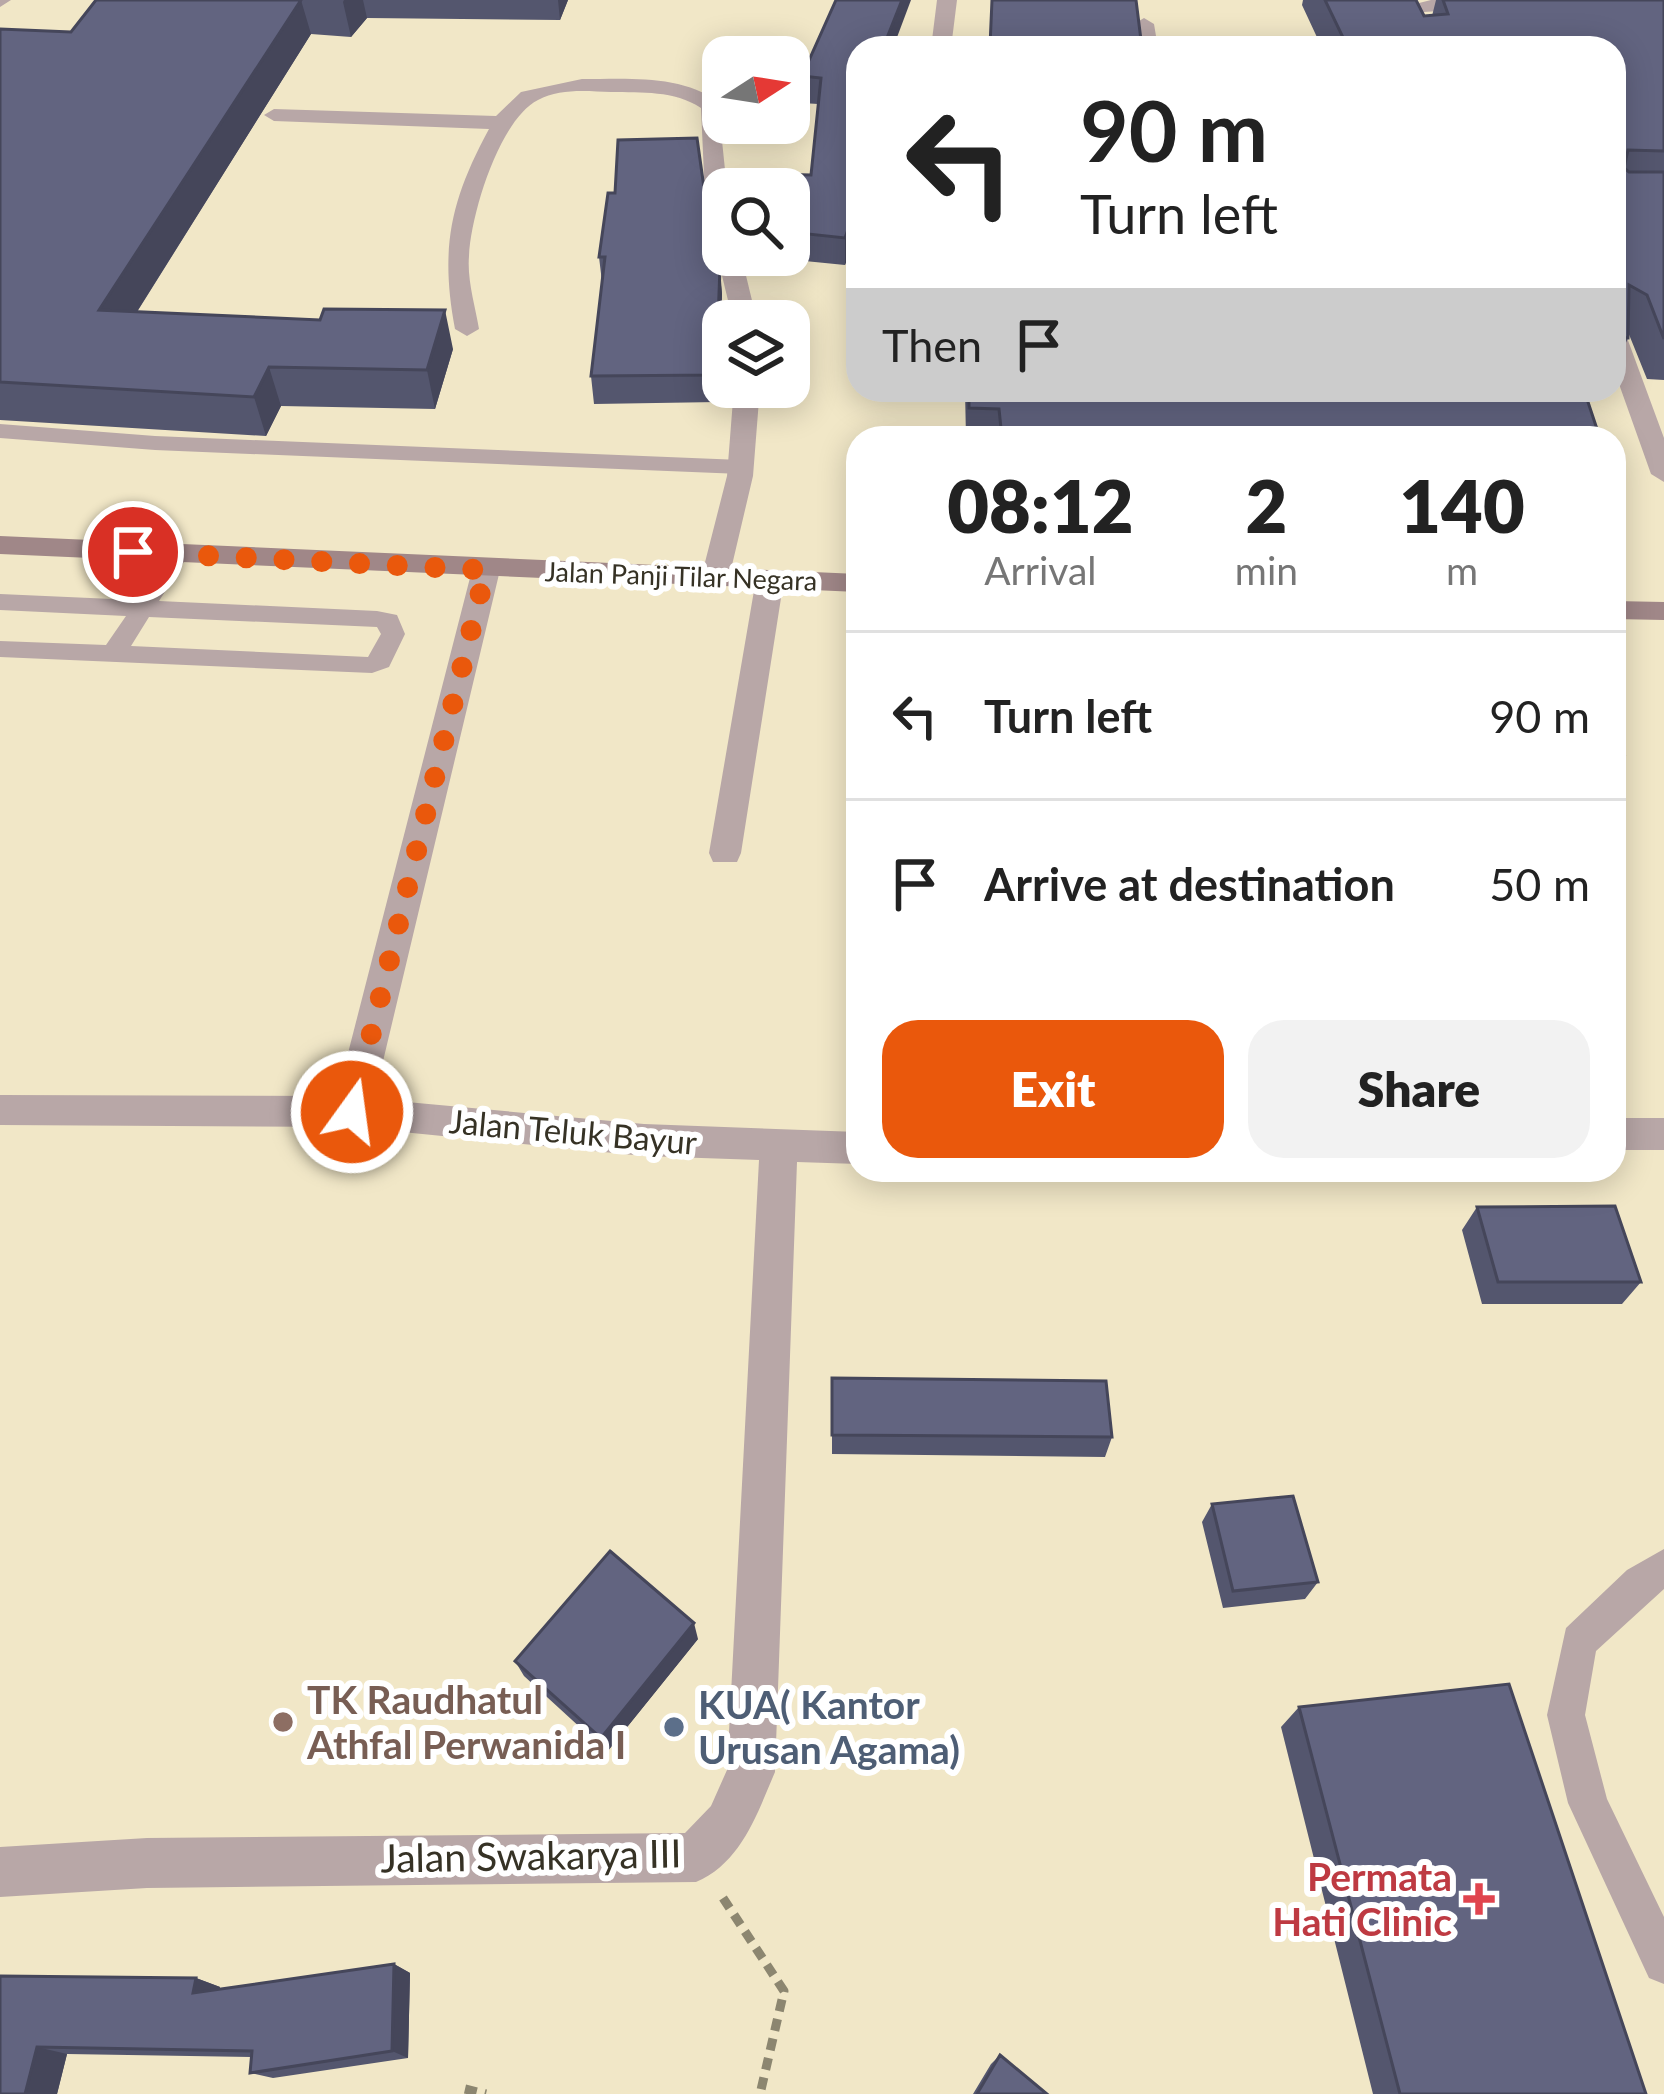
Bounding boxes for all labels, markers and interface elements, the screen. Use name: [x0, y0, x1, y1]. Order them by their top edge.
north arrow: [702, 36, 810, 144]
map controls: [702, 36, 810, 408]
text: 90 m: [1080, 79, 1268, 180]
icon: left: [882, 84, 1038, 240]
button: search: [702, 168, 810, 276]
text: Turn left: [1080, 181, 1278, 246]
button: layers: [702, 300, 810, 408]
icon: arrive: [1006, 312, 1072, 378]
text: Then: [882, 318, 982, 372]
text: 08:12: [947, 462, 1133, 548]
text: 2: [1246, 462, 1287, 548]
text: 140: [1399, 462, 1525, 548]
pin: [82, 501, 184, 603]
icon: arrive: [100, 519, 166, 585]
text: Arrival: [984, 547, 1097, 593]
text: min: [1235, 547, 1298, 593]
text: m: [1446, 547, 1478, 593]
street label: Jalan Panji Tilar Negara: [544, 554, 818, 597]
icon: left: [882, 683, 948, 749]
text: Turn left: [984, 689, 1152, 743]
text: 90 m: [1489, 689, 1590, 743]
icon: arrive: [882, 851, 948, 917]
text: Arrive at destination: [984, 857, 1395, 911]
text: 50 m: [1489, 857, 1590, 911]
button: Exit: [882, 1020, 1224, 1158]
button: Share: [1248, 1020, 1590, 1158]
position arrow: [289, 1049, 415, 1175]
street label: Jalan Teluk Bayur: [448, 1100, 699, 1162]
place label: TK Raudhatul Athfal Perwanida I: [306, 1676, 626, 1767]
place label: KUA( Kantor Urusan Agama): [698, 1681, 960, 1772]
marker: TK Raudhatul Athfal Perwanida I: [270, 1709, 296, 1735]
marker: KUA( Kantor Urusan Agama): [661, 1714, 687, 1740]
street label: Jalan Swakarya III: [380, 1829, 682, 1881]
place label: Permata Hati Clinic: [1272, 1853, 1452, 1944]
marker: Permata Hati Clinic: [1463, 1883, 1495, 1915]

